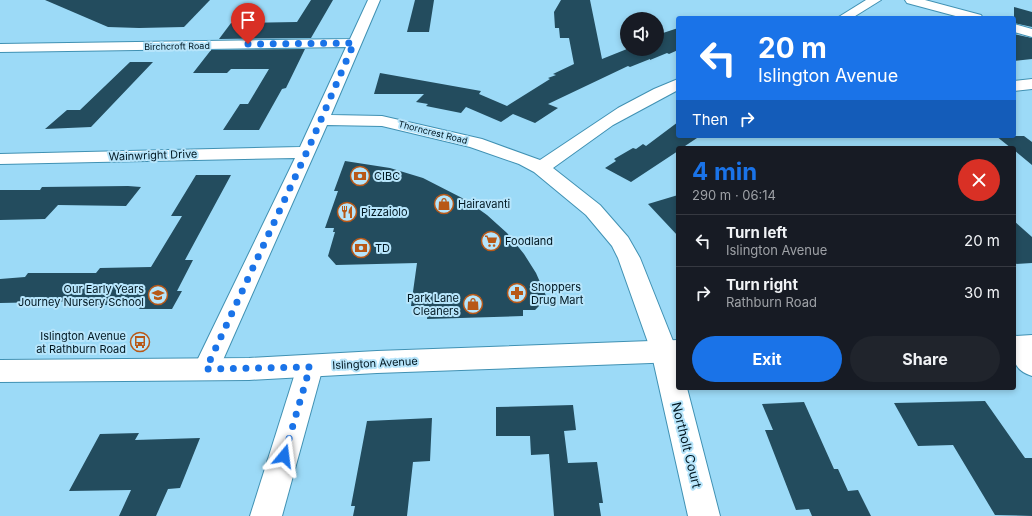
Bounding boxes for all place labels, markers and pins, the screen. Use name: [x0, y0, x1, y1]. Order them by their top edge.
pin: [231, 3, 265, 44]
bank icon: CIBC: [349, 165, 371, 187]
place label: CIBC: [374, 169, 400, 183]
shop icon: Hairavanti: [433, 193, 455, 215]
place label: Hairavanti: [458, 197, 510, 211]
restaurant icon: Pizzaiolo: [336, 201, 358, 223]
place label: Pizzaiolo: [361, 205, 408, 219]
supermarket icon: Foodland: [480, 230, 502, 252]
place label: Foodland: [505, 234, 553, 248]
bank icon: TD: [350, 237, 372, 259]
place label: TD: [375, 241, 390, 255]
place label: Shoppers Drug Mart: [531, 280, 584, 307]
place label: Our Early Years Journey Nursery School: [18, 282, 144, 309]
pharmacy icon: Shoppers Drug Mart: [506, 282, 528, 304]
school or university icon: Our Early Years Journey Nursery School: [147, 284, 169, 306]
place label: Park Lane Cleaners: [407, 291, 459, 318]
shop icon: Park Lane Cleaners: [462, 293, 484, 315]
place label: Islington Avenue at Rathburn Road: [36, 329, 126, 356]
bus stop icon: Islington Avenue at Rathburn Road: [129, 331, 151, 353]

